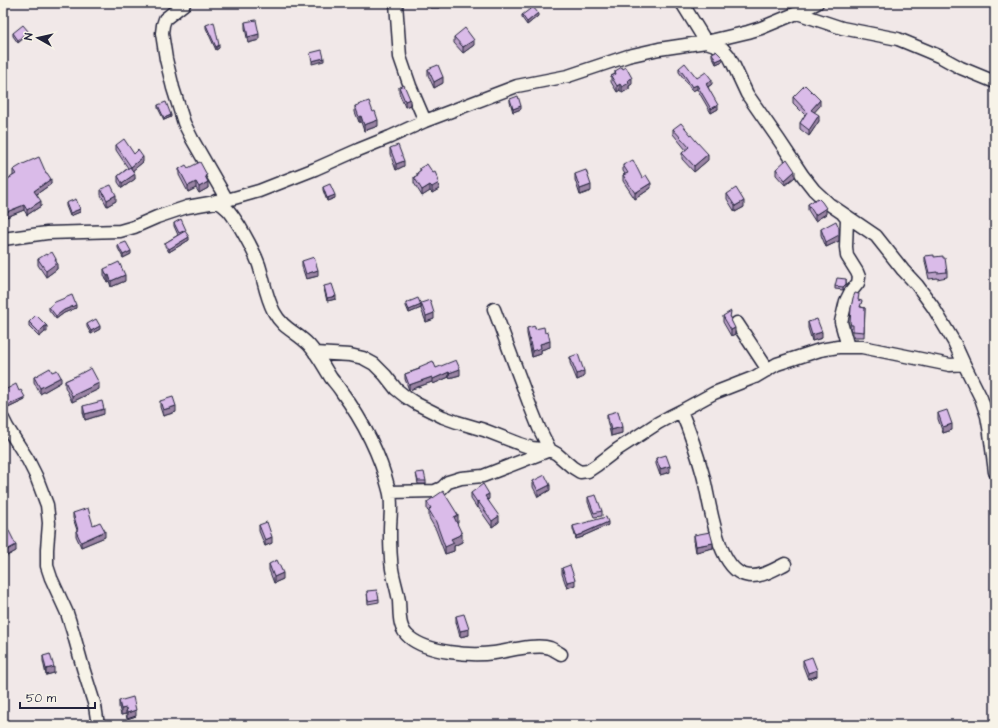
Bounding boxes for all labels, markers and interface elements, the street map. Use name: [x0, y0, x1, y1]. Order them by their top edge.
north arrow: [18, 18, 58, 58]
text: N: [21, 32, 37, 41]
scale bar: [20, 684, 95, 710]
text: 50 m: [26, 690, 57, 707]

